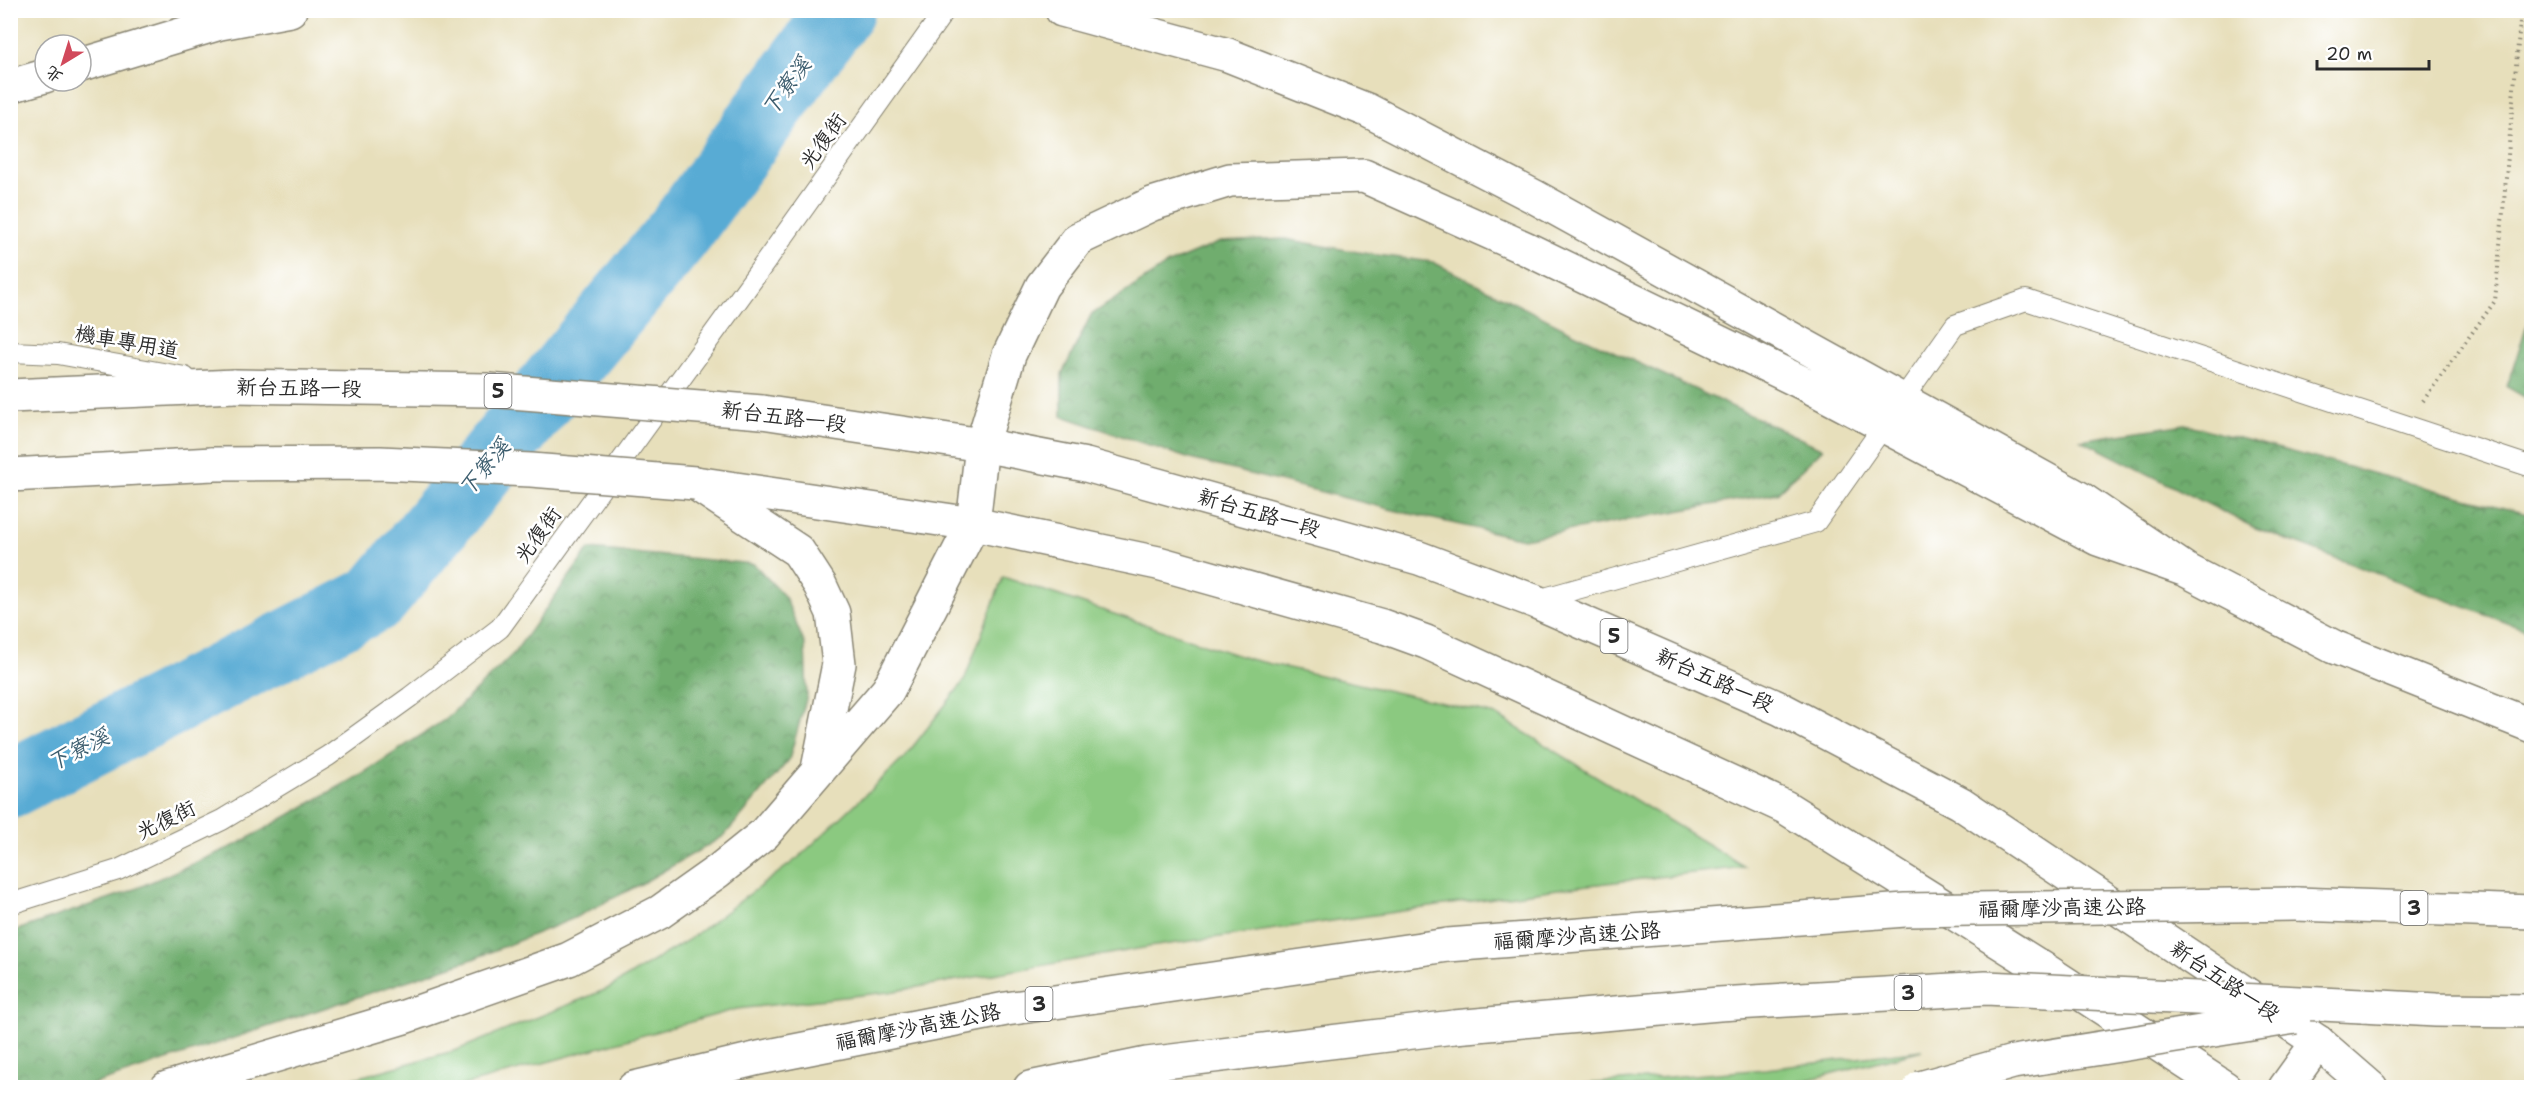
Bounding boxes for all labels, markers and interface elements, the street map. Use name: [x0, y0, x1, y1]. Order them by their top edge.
north arrow: [33, 33, 93, 93]
scale bar: [2317, 33, 2430, 71]
text: 20 m: [2326, 42, 2372, 66]
water label: 下寮溪: [755, 50, 818, 122]
text: 北: [41, 61, 67, 88]
street label: 光復街: [793, 107, 853, 175]
street label: 機車專用道: [73, 319, 181, 365]
street label: 新台五路一段: [236, 373, 362, 403]
road number: 5: [484, 374, 512, 408]
street label: 新台五路一段: [720, 395, 848, 439]
water label: 下寮溪: [452, 432, 517, 502]
street label: 新台五路一段: [1195, 482, 1323, 544]
street label: 光復街: [508, 501, 568, 569]
road number: 5: [1600, 619, 1628, 653]
street label: 新台五路一段: [1652, 642, 1778, 718]
water label: 下寮溪: [42, 721, 115, 777]
street label: 光復街: [132, 794, 200, 846]
road number: 3: [2400, 891, 2428, 925]
street label: 福爾摩沙高速公路: [1978, 893, 2146, 923]
street label: 福爾摩沙高速公路: [1492, 916, 1662, 956]
street label: 新台五路一段: [2165, 934, 2285, 1028]
road number: 3: [1894, 976, 1922, 1010]
road number: 3: [1026, 987, 1052, 1021]
street label: 福爾摩沙高速公路: [833, 997, 1003, 1057]

